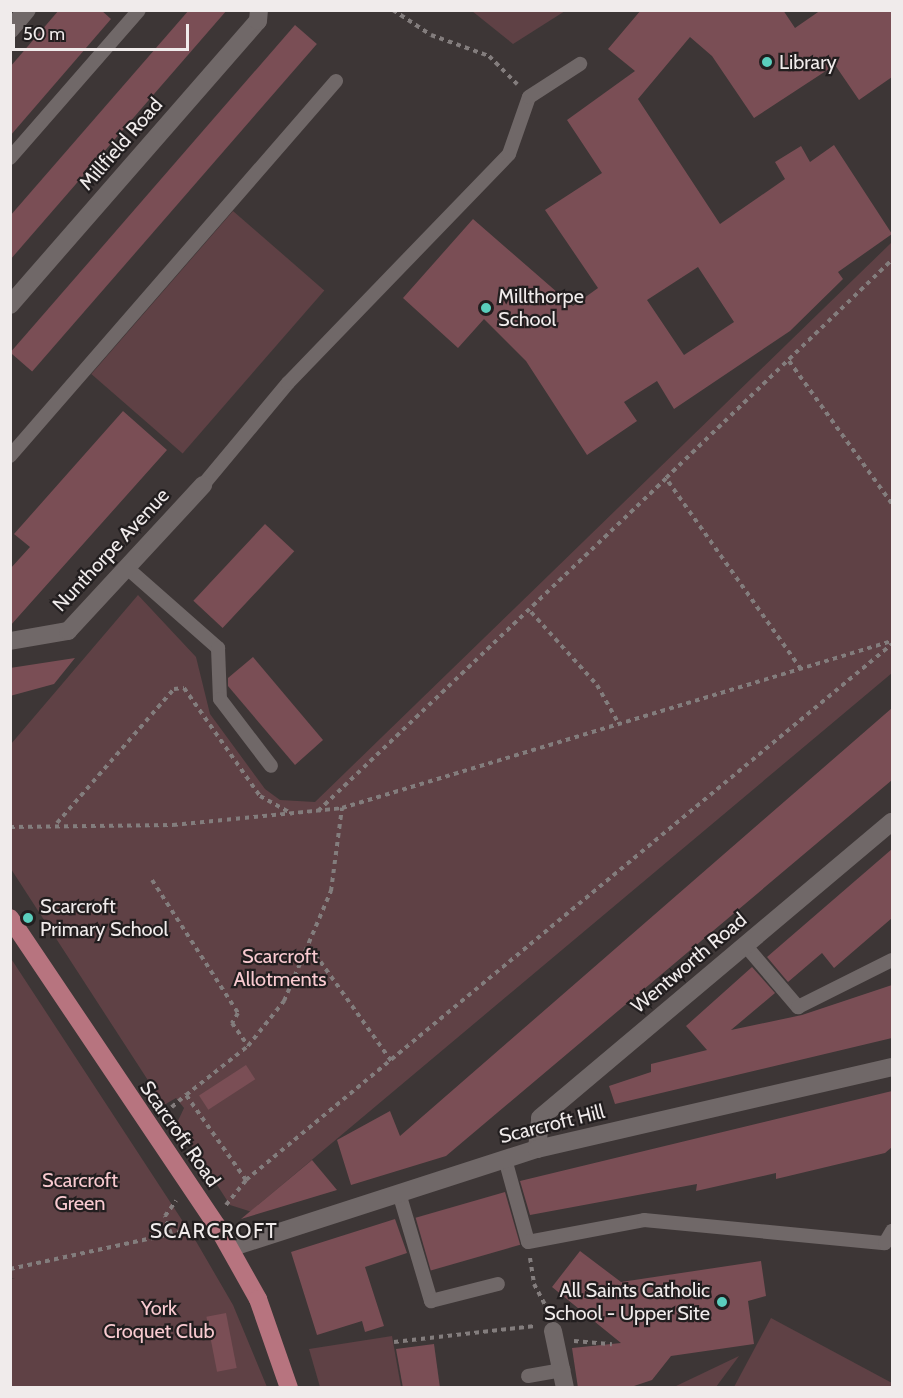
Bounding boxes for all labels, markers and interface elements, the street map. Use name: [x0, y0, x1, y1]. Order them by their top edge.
scale bar: [15, 12, 192, 50]
text: 50 m: [23, 23, 65, 45]
place label: Library: [779, 50, 837, 74]
marker: Library: [760, 55, 774, 69]
street label: Millfield Road: [74, 93, 168, 195]
place label: Millthorpe School: [498, 284, 584, 331]
marker: Millthorpe School: [479, 301, 493, 315]
street label: Nunthorpe Avenue: [48, 483, 174, 617]
place label: Scarcroft Primary School: [40, 894, 168, 941]
street label: Wentworth Road: [626, 908, 752, 1018]
marker: Scarcroft Primary School: [21, 911, 35, 925]
park label: Scarcroft Allotments: [234, 945, 326, 992]
street label: Scarcroft Road: [135, 1076, 225, 1192]
street label: Scarcroft Hill: [497, 1099, 607, 1149]
park label: Scarcroft Green: [42, 1169, 118, 1216]
district label: SCARCROFT: [150, 1218, 278, 1244]
place label: All Saints Catholic School - Upper Site: [544, 1278, 710, 1325]
marker: All Saints Catholic School - Upper Site: [715, 1295, 729, 1309]
park label: York Croquet Club: [104, 1296, 214, 1343]

